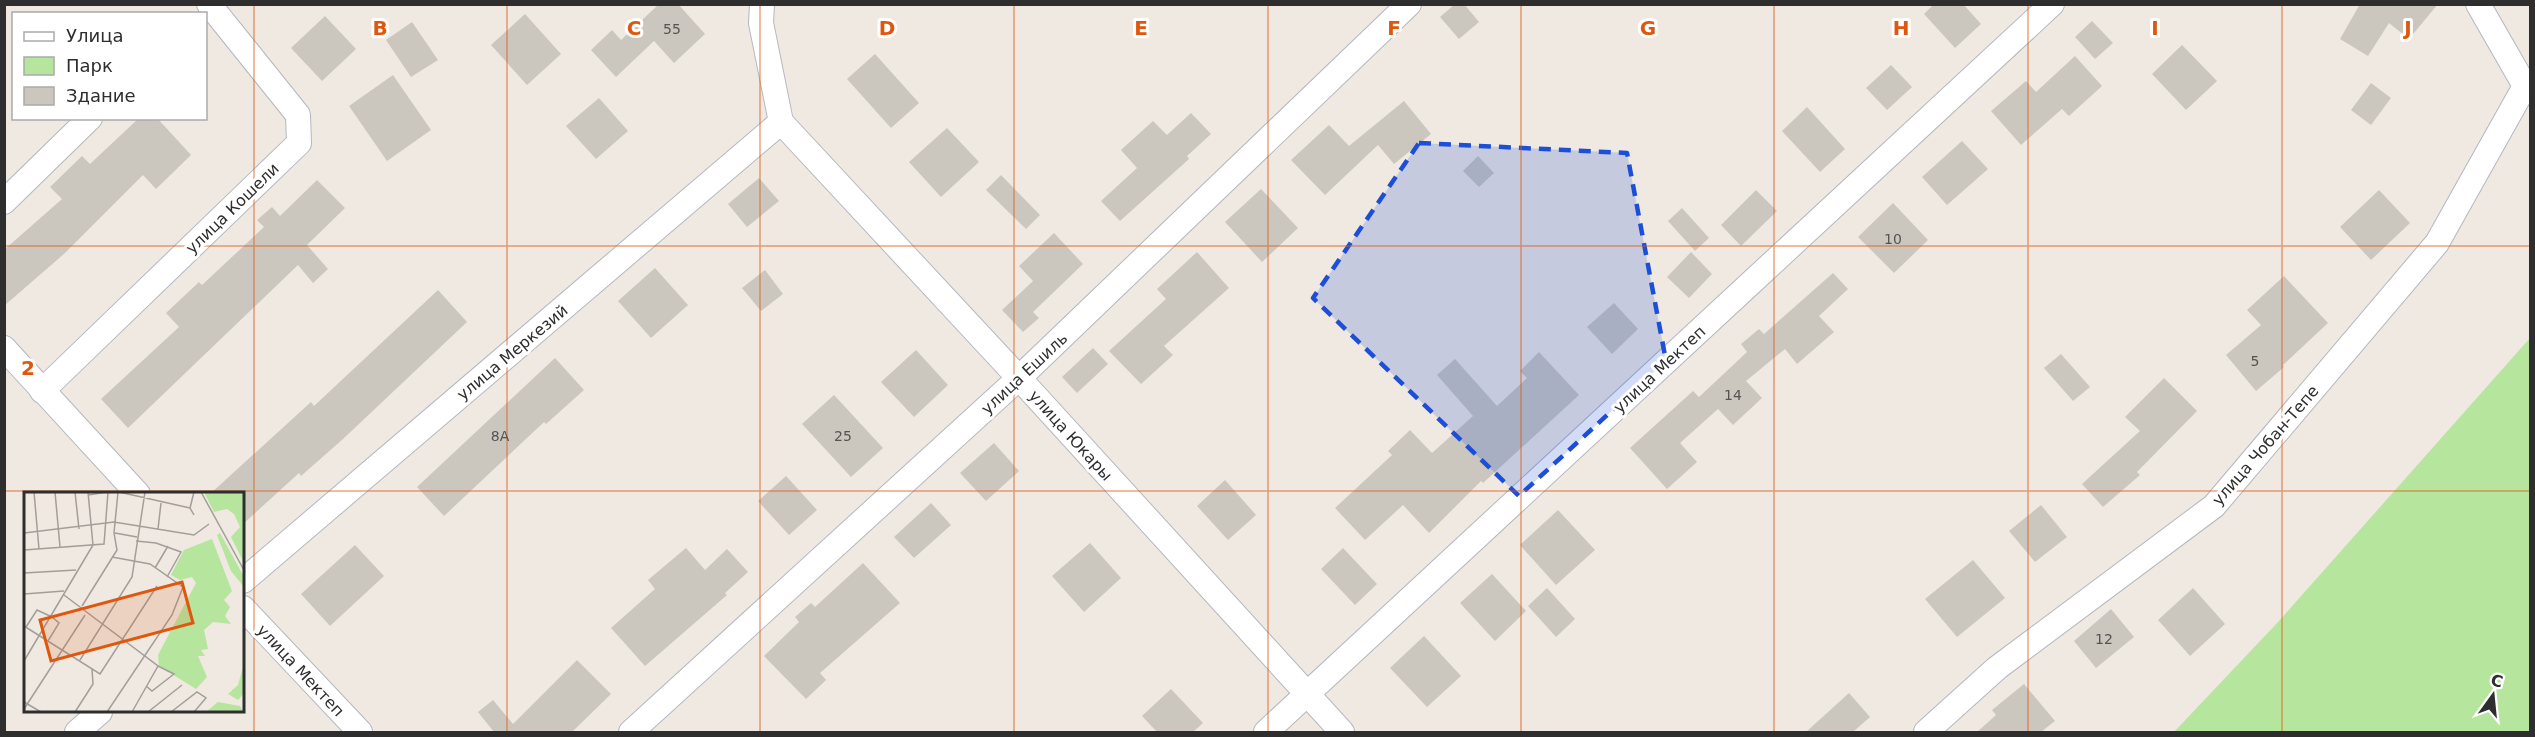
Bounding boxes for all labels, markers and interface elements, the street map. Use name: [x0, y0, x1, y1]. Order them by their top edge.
legend: [12, 12, 207, 120]
text: B: [372, 16, 388, 40]
text: C: [627, 16, 641, 40]
text: D: [879, 16, 895, 40]
text: E: [1134, 16, 1148, 40]
text: F: [1387, 16, 1401, 40]
text: G: [1640, 16, 1656, 40]
text: H: [1893, 16, 1909, 40]
text: I: [2151, 16, 2159, 40]
text: J: [2402, 16, 2412, 40]
house number: 55: [663, 21, 681, 37]
text: Улица: [66, 25, 123, 46]
text: Парк: [66, 55, 113, 76]
text: Здание: [66, 85, 136, 106]
street label: улица Кошели: [182, 159, 283, 258]
house number: 10: [1884, 231, 1902, 247]
street label: улица Меркезий: [453, 301, 571, 404]
street label: улица Мектеп: [1609, 322, 1709, 417]
street label: улица Ешиль: [977, 329, 1071, 418]
house number: 5: [2251, 353, 2259, 369]
text: 2: [21, 356, 35, 380]
street label: улица Чобан-Тепе: [2208, 382, 2323, 509]
street label: улица Юкары: [1025, 386, 1116, 485]
house number: 14: [1724, 387, 1742, 403]
house number: 8А: [491, 428, 510, 444]
house number: 25: [834, 428, 852, 444]
inset map: [24, 492, 244, 713]
street label: улица Мектеп: [253, 620, 348, 720]
house number: 12: [2095, 631, 2113, 647]
north arrow: [2463, 665, 2523, 725]
text: С: [2489, 670, 2505, 692]

